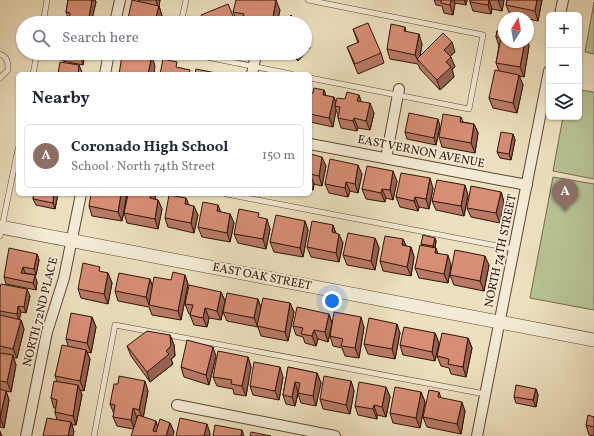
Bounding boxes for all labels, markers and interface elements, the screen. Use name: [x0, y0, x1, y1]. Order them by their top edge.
north arrow: [498, 12, 534, 48]
map controls: [546, 12, 582, 120]
button: +: [546, 12, 582, 48]
search box: [16, 16, 312, 60]
icon: search: [30, 27, 52, 49]
text: Search here: [62, 28, 139, 49]
button: −: [546, 48, 582, 84]
button: layers: [546, 84, 582, 120]
text: Nearby: [32, 87, 90, 110]
street label: EAST VERNON AVENUE: [356, 132, 486, 172]
text: Coronado High School: [71, 137, 228, 158]
text: A: [41, 147, 51, 165]
text: 150 m: [262, 147, 295, 165]
text: School · North 74th Street: [71, 158, 215, 176]
pin: A: [552, 179, 578, 212]
street label: NORTH 74TH STREET: [481, 193, 521, 309]
street label: NORTH 72ND PLACE: [20, 256, 62, 368]
street label: EAST OAK STREET: [211, 260, 313, 294]
your location: [322, 291, 342, 311]

